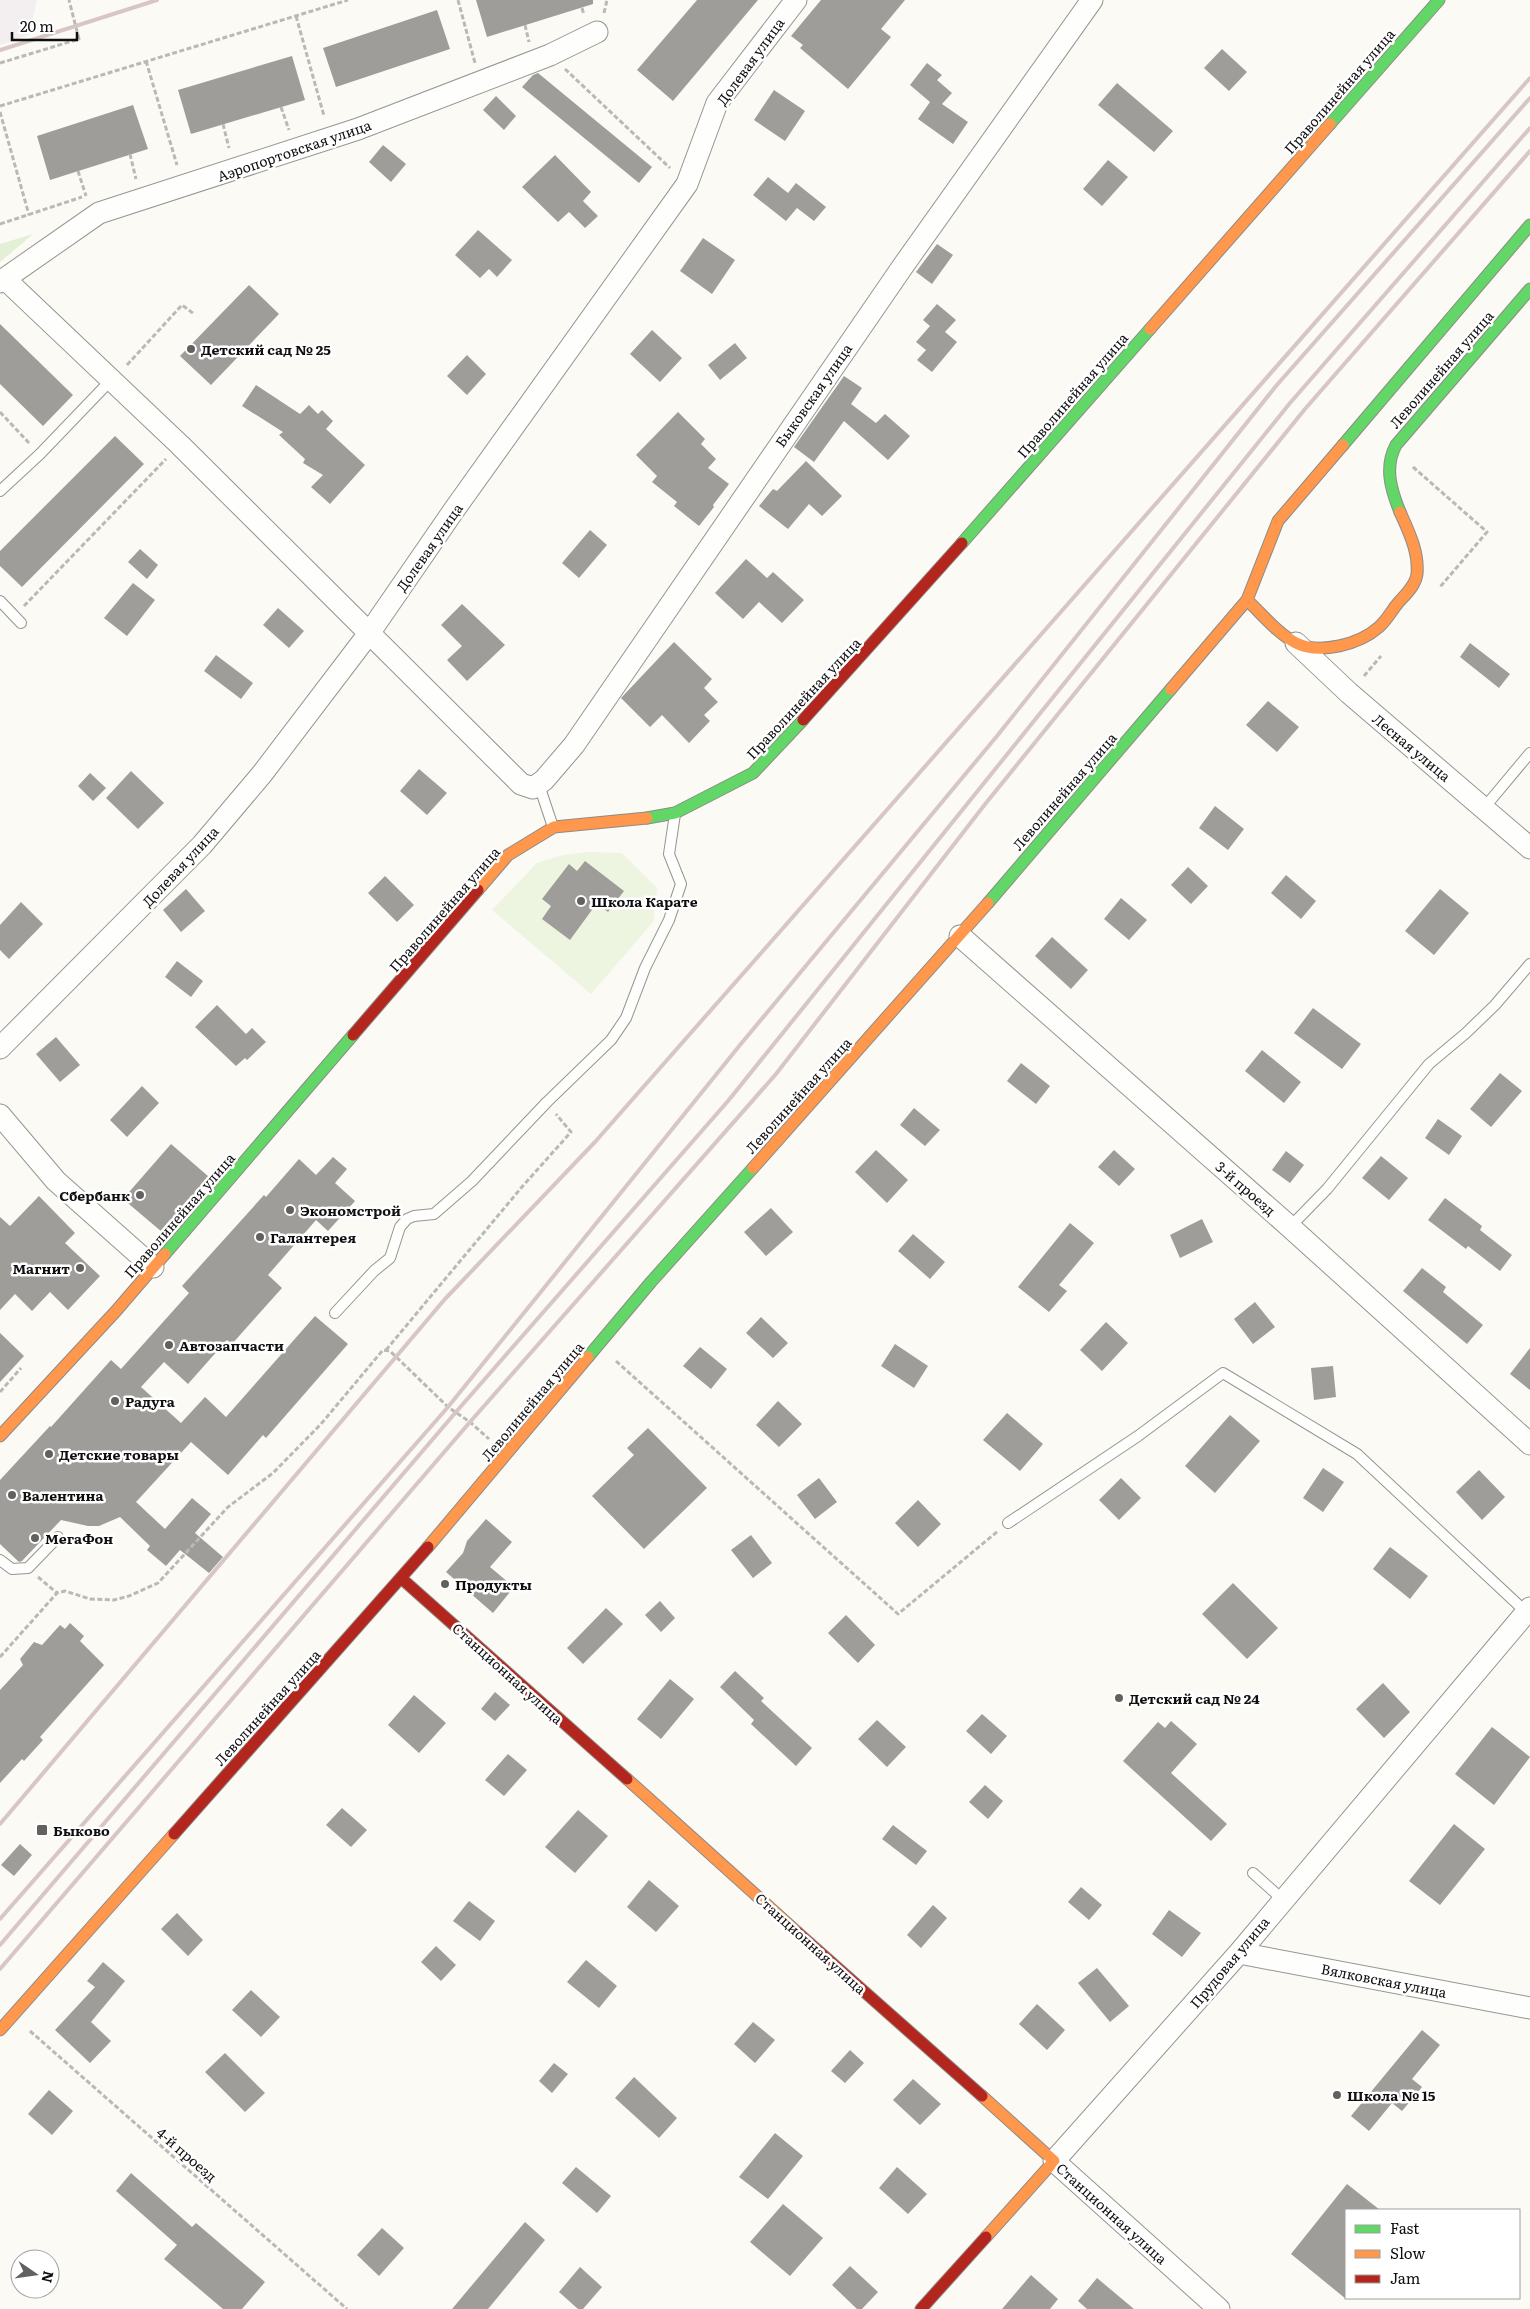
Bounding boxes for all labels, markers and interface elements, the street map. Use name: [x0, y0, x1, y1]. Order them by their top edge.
scale bar: [12, 10, 78, 42]
street label: Долевая улица: [711, 13, 789, 109]
text: 20 m: [20, 14, 54, 37]
street label: Праволинейная улица: [1279, 24, 1399, 158]
street label: Аэропортовская улица: [214, 114, 374, 186]
street label: Леволинейная улица: [1384, 306, 1498, 432]
street label: Праволинейная улица: [1012, 328, 1132, 462]
place label: Детский сад № 25: [201, 339, 331, 359]
street label: Быковская улица: [770, 339, 856, 451]
marker: Детский сад № 25: [185, 343, 197, 355]
street label: Долевая улица: [391, 498, 467, 595]
street label: Праволинейная улица: [741, 632, 865, 763]
street label: Лесная улица: [1369, 708, 1456, 786]
street label: Леволинейная улица: [1007, 728, 1121, 854]
street label: Долевая улица: [137, 821, 223, 911]
street label: Праволинейная улица: [384, 842, 504, 976]
place label: Школа Карате: [591, 891, 698, 911]
marker: Школа Карате: [575, 895, 587, 907]
street label: Леволинейная улица: [740, 1032, 856, 1157]
street label: Праволинейная улица: [119, 1148, 239, 1282]
street label: 3-й проезд: [1212, 1156, 1280, 1220]
place label: Сбербанк: [59, 1185, 130, 1205]
marker: Сбербанк: [134, 1189, 146, 1201]
place label: Экономстрой: [300, 1200, 401, 1220]
marker: Экономстрой: [284, 1204, 296, 1216]
place label: Галантерея: [270, 1227, 356, 1247]
marker: Галантерея: [254, 1231, 266, 1243]
place label: Магнит: [12, 1258, 70, 1278]
marker: Магнит: [74, 1262, 86, 1274]
place label: Автозапчасти: [179, 1335, 284, 1355]
street label: Леволинейная улица: [476, 1337, 588, 1465]
marker: Автозапчасти: [163, 1339, 175, 1351]
place label: Радуга: [125, 1391, 176, 1411]
marker: Радуга: [109, 1395, 121, 1407]
place label: Детские товары: [59, 1444, 179, 1464]
marker: Детские товары: [43, 1448, 55, 1460]
place label: Валентина: [22, 1485, 104, 1505]
marker: Валентина: [6, 1489, 18, 1501]
place label: МегаФон: [45, 1528, 113, 1548]
marker: МегаФон: [29, 1532, 41, 1544]
place label: Продукты: [455, 1574, 532, 1594]
marker: Продукты: [439, 1578, 451, 1590]
street label: Станционная улица: [448, 1618, 568, 1728]
street label: Леволинейная улица: [209, 1644, 325, 1769]
place label: Детский сад № 24: [1129, 1688, 1260, 1708]
marker: Детский сад № 24: [1113, 1692, 1125, 1704]
place label: Быково: [53, 1820, 110, 1840]
marker: Быково: [35, 1823, 49, 1837]
street label: Станционная улица: [751, 1888, 871, 1998]
street label: Прудовая улица: [1185, 1912, 1274, 2012]
street label: Вялковская улица: [1320, 1958, 1449, 2002]
place label: Школа № 15: [1347, 2085, 1436, 2105]
marker: Школа № 15: [1331, 2089, 1343, 2101]
street label: 4-й проезд: [153, 2122, 221, 2186]
street label: Станционная улица: [1052, 2158, 1172, 2268]
legend: [1345, 2209, 1520, 2299]
text: Fast: [1390, 2216, 1419, 2239]
text: Slow: [1390, 2241, 1425, 2264]
north arrow: [10, 2249, 60, 2299]
text: Jam: [1390, 2266, 1421, 2289]
text: N: [38, 2269, 60, 2285]

